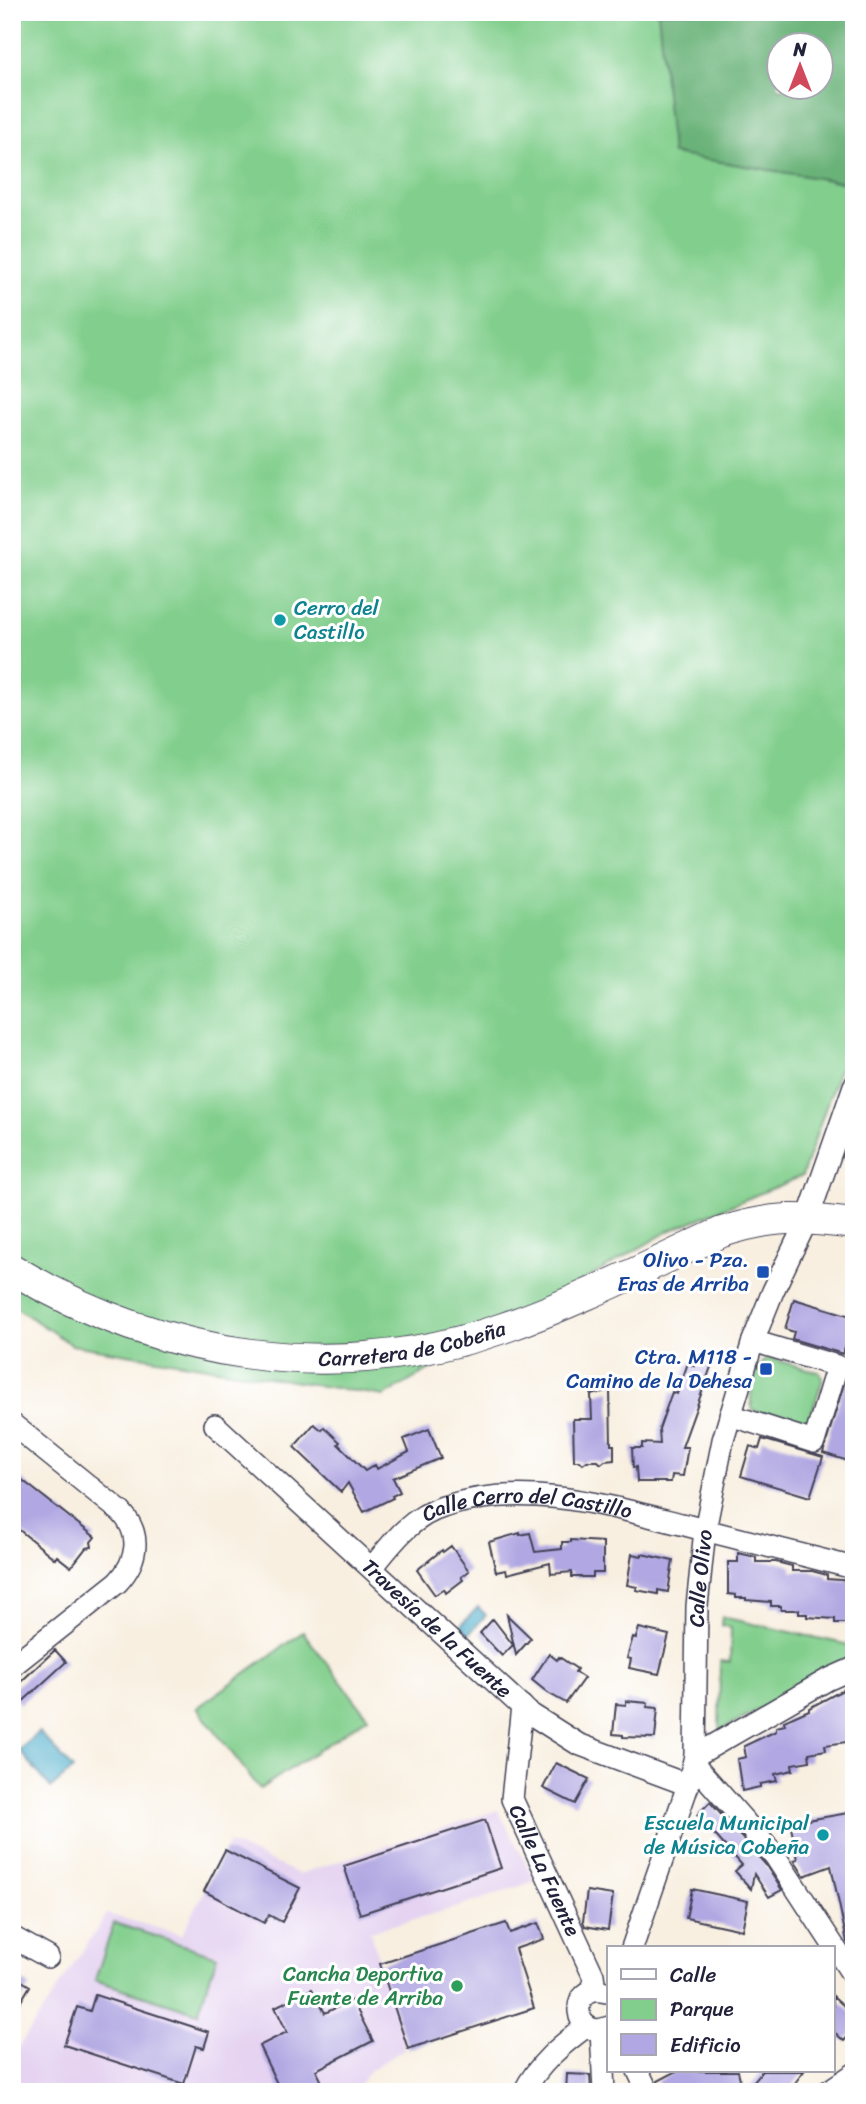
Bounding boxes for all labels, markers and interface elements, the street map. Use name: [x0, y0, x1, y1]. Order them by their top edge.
north arrow: [764, 32, 834, 102]
text: N: [792, 33, 807, 66]
place label: Cerro del Castillo: [294, 589, 379, 651]
marker: Cerro del Castillo: [272, 612, 288, 628]
place label: Olivo - Pza. Eras de Arriba: [617, 1241, 749, 1303]
marker: Olivo - Pza. Eras de Arriba: [755, 1264, 771, 1280]
street label: Carretera de Cobeña: [318, 1309, 511, 1378]
place label: Ctra. M118 - Camino de la Dehesa: [566, 1338, 752, 1400]
marker: Ctra. M118 - Camino de la Dehesa: [758, 1361, 774, 1377]
street label: Calle Cerro del Castillo: [415, 1476, 636, 1533]
street label: Calle Olivo: [678, 1527, 724, 1627]
street label: Travesía de la Fuente: [352, 1549, 521, 1708]
street label: Calle La Fuente: [498, 1798, 592, 1943]
place label: Escuela Municipal de Música Cobeña: [643, 1804, 810, 1866]
marker: Escuela Municipal de Música Cobeña: [815, 1827, 831, 1843]
legend: [607, 1946, 834, 2072]
place label: Cancha Deportiva Fuente de Arriba: [283, 1955, 443, 2017]
text: Calle: [670, 1956, 717, 1994]
marker: Cancha Deportiva Fuente de Arriba: [449, 1978, 465, 1994]
text: Parque: [670, 1990, 734, 2028]
text: Edificio: [670, 2026, 741, 2064]

